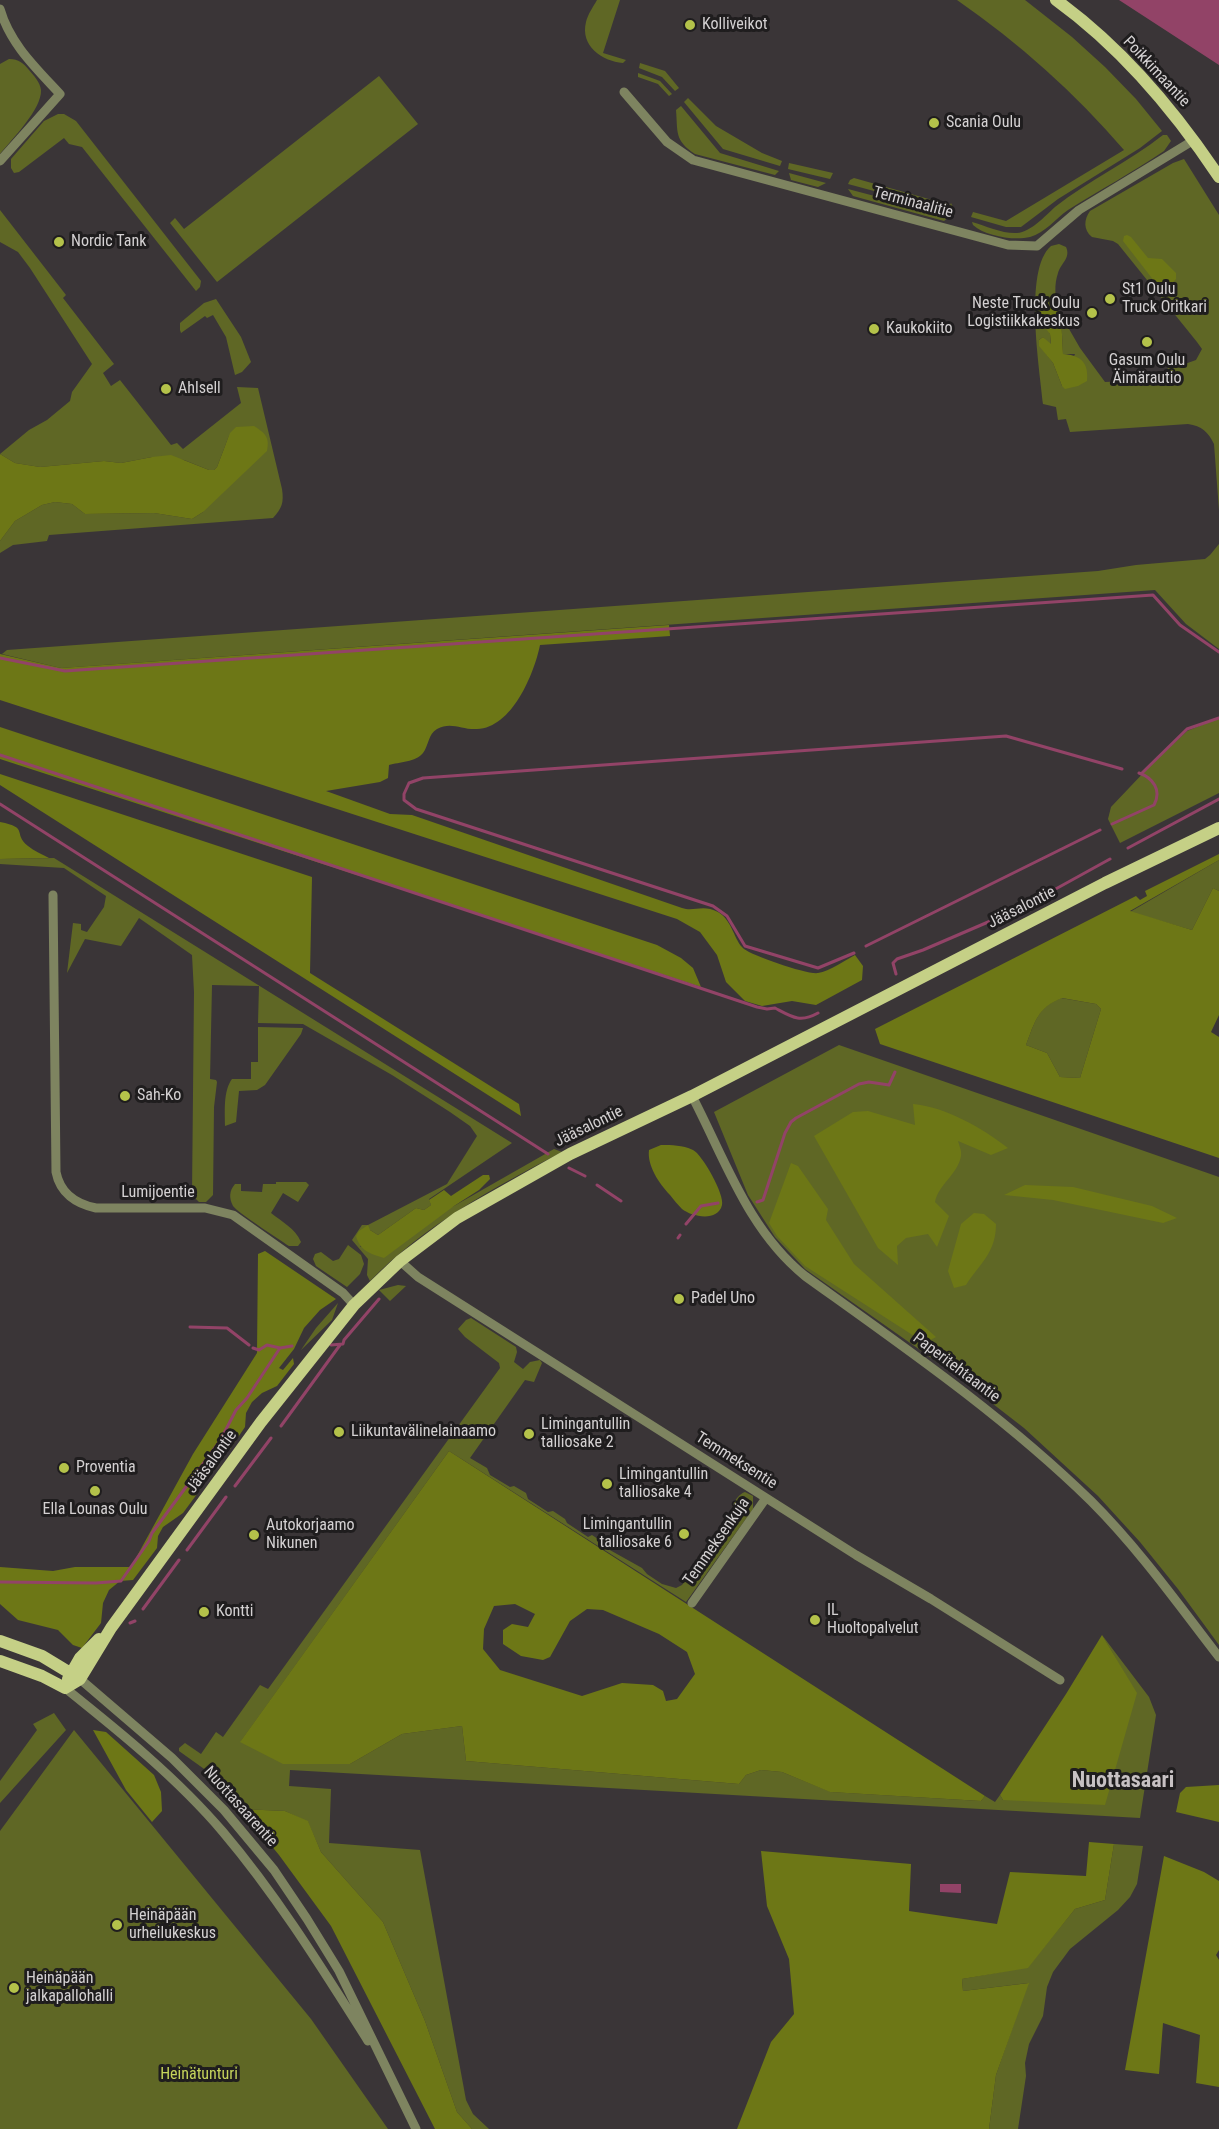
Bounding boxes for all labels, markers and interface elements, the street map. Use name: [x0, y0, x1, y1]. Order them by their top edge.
place label: Kolliveikot: [702, 15, 767, 35]
marker: Kolliveikot: [683, 18, 697, 32]
street label: Poikkimaantie: [1118, 33, 1194, 111]
place label: Scania Oulu: [946, 113, 1021, 133]
marker: Scania Oulu: [927, 116, 941, 130]
street label: Terminaalitie: [871, 183, 955, 223]
place label: Nordic Tank: [71, 232, 146, 252]
marker: Nordic Tank: [52, 235, 66, 249]
place label: St1 Oulu Truck Oritkari: [1122, 280, 1207, 318]
marker: St1 Oulu Truck Oritkari: [1103, 292, 1117, 306]
place label: Neste Truck Oulu Logistiikkakeskus: [967, 294, 1080, 332]
marker: Neste Truck Oulu Logistiikkakeskus: [1085, 306, 1099, 320]
place label: Kaukokiito: [886, 319, 953, 339]
marker: Kaukokiito: [867, 322, 881, 336]
marker: Gasum Oulu Äimärautio: [1140, 335, 1154, 349]
place label: Gasum Oulu Äimärautio: [1109, 351, 1185, 389]
place label: Ahlsell: [178, 379, 221, 399]
marker: Ahlsell: [159, 382, 173, 396]
street label: Jääsalontie: [985, 883, 1059, 933]
place label: Sah-Ko: [137, 1086, 181, 1106]
marker: Sah-Ko: [118, 1089, 132, 1103]
street label: Jääsalontie: [552, 1102, 626, 1152]
street label: Lumijoentie: [121, 1183, 195, 1203]
place label: Padel Uno: [691, 1289, 755, 1309]
marker: Padel Uno: [672, 1292, 686, 1306]
street label: Paperitehtaantie: [909, 1329, 1003, 1407]
place label: Limingantullin talliosake 2: [541, 1415, 630, 1453]
place label: Liikuntavälinelainaamo: [351, 1422, 496, 1442]
marker: Liikuntavälinelainaamo: [332, 1425, 346, 1439]
street label: Jääsalontie: [183, 1427, 241, 1497]
marker: Limingantullin talliosake 2: [522, 1427, 536, 1441]
street label: Temmeksentie: [692, 1428, 780, 1494]
place label: Proventia: [76, 1458, 136, 1478]
marker: Proventia: [57, 1461, 71, 1475]
place label: Limingantullin talliosake 4: [619, 1465, 708, 1503]
marker: Limingantullin talliosake 4: [600, 1477, 614, 1491]
marker: Ella Lounas Oulu: [88, 1484, 102, 1498]
street label: Temmeksenkuja: [680, 1494, 754, 1590]
place label: Ella Lounas Oulu: [42, 1500, 148, 1520]
place label: Limingantullin talliosake 6: [583, 1515, 672, 1553]
place label: Autokorjaamo Nikunen: [266, 1516, 355, 1554]
marker: Limingantullin talliosake 6: [677, 1527, 691, 1541]
marker: Autokorjaamo Nikunen: [247, 1528, 261, 1542]
place label: IL Huoltopalvelut: [827, 1601, 919, 1639]
place label: Kontti: [216, 1602, 253, 1622]
marker: Kontti: [197, 1605, 211, 1619]
marker: IL Huoltopalvelut: [808, 1613, 822, 1627]
street label: Nuottasaarentie: [199, 1763, 281, 1851]
district label: Nuottasaari: [1072, 1768, 1174, 1794]
place label: Heinäpään urheilukeskus: [129, 1906, 216, 1944]
marker: Heinäpään urheilukeskus: [110, 1918, 124, 1932]
place label: Heinäpään jalkapallohalli: [26, 1969, 113, 2007]
marker: Heinäpään jalkapallohalli: [7, 1981, 21, 1995]
park label: Heinätunturi: [160, 2065, 238, 2085]

